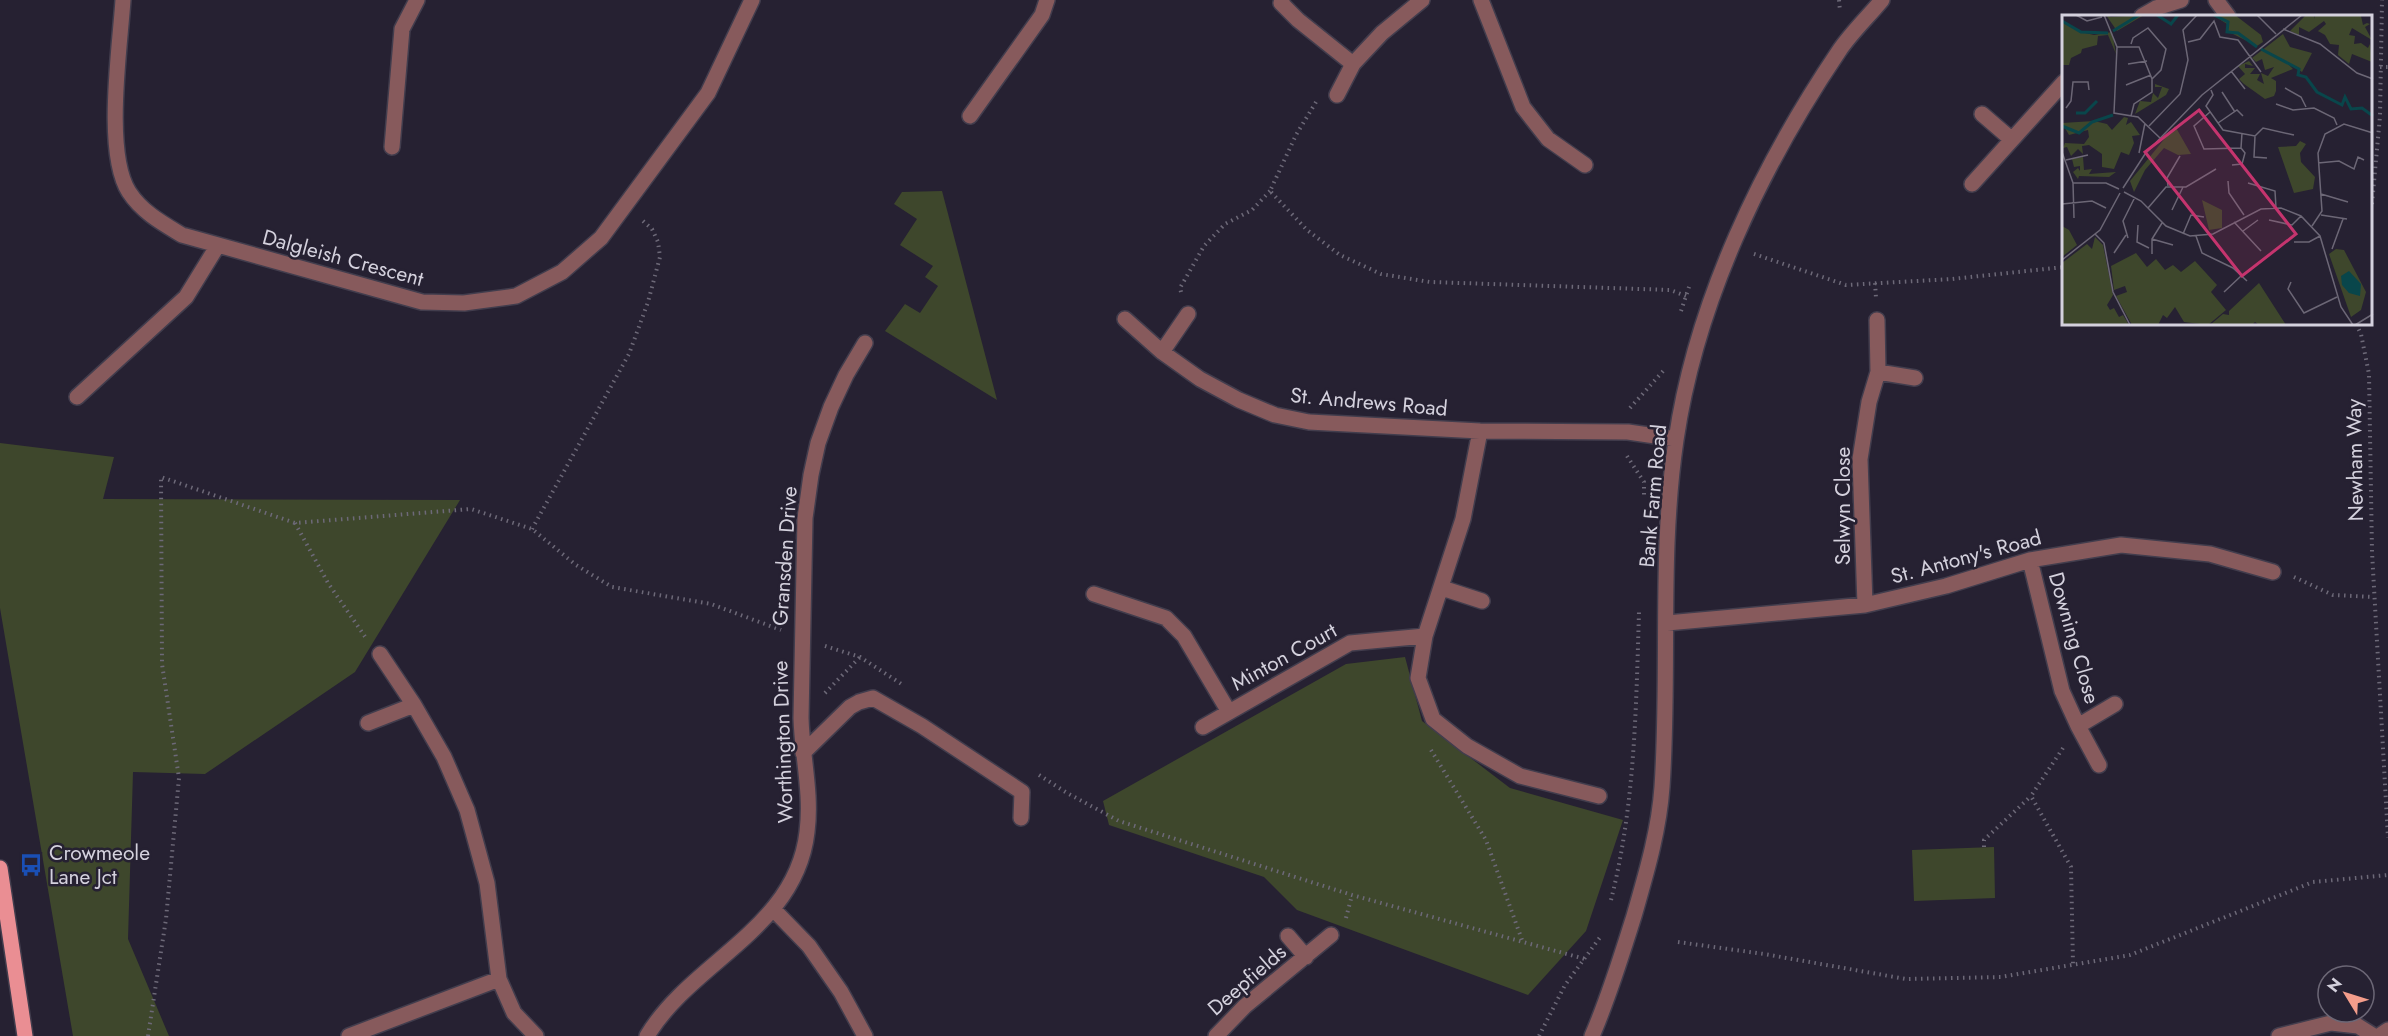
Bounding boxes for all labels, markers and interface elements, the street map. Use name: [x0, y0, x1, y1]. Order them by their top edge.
inset map: [2062, 15, 2373, 326]
street label: Dalgleish Crescent: [259, 222, 427, 294]
street label: St. Andrews Road: [1289, 380, 1449, 424]
street label: Newham Way: [2339, 398, 2371, 522]
street label: Bank Farm Road: [1632, 423, 1674, 569]
street label: Selwyn Close: [1828, 447, 1858, 565]
street label: Gransden Drive: [765, 485, 805, 627]
street label: St. Antony's Road: [1887, 522, 2045, 592]
street label: Downing Close: [2041, 569, 2107, 707]
street label: Minton Court: [1226, 616, 1342, 698]
street label: Worthington Drive: [765, 660, 801, 824]
place label: Crowmeole Lane Jct: [49, 838, 150, 892]
bus stop icon: Crowmeole Lane Jct: [18, 852, 44, 878]
street label: Deepfields: [1201, 937, 1293, 1023]
north arrow: [2316, 964, 2376, 1024]
text: N: [2322, 973, 2348, 997]

